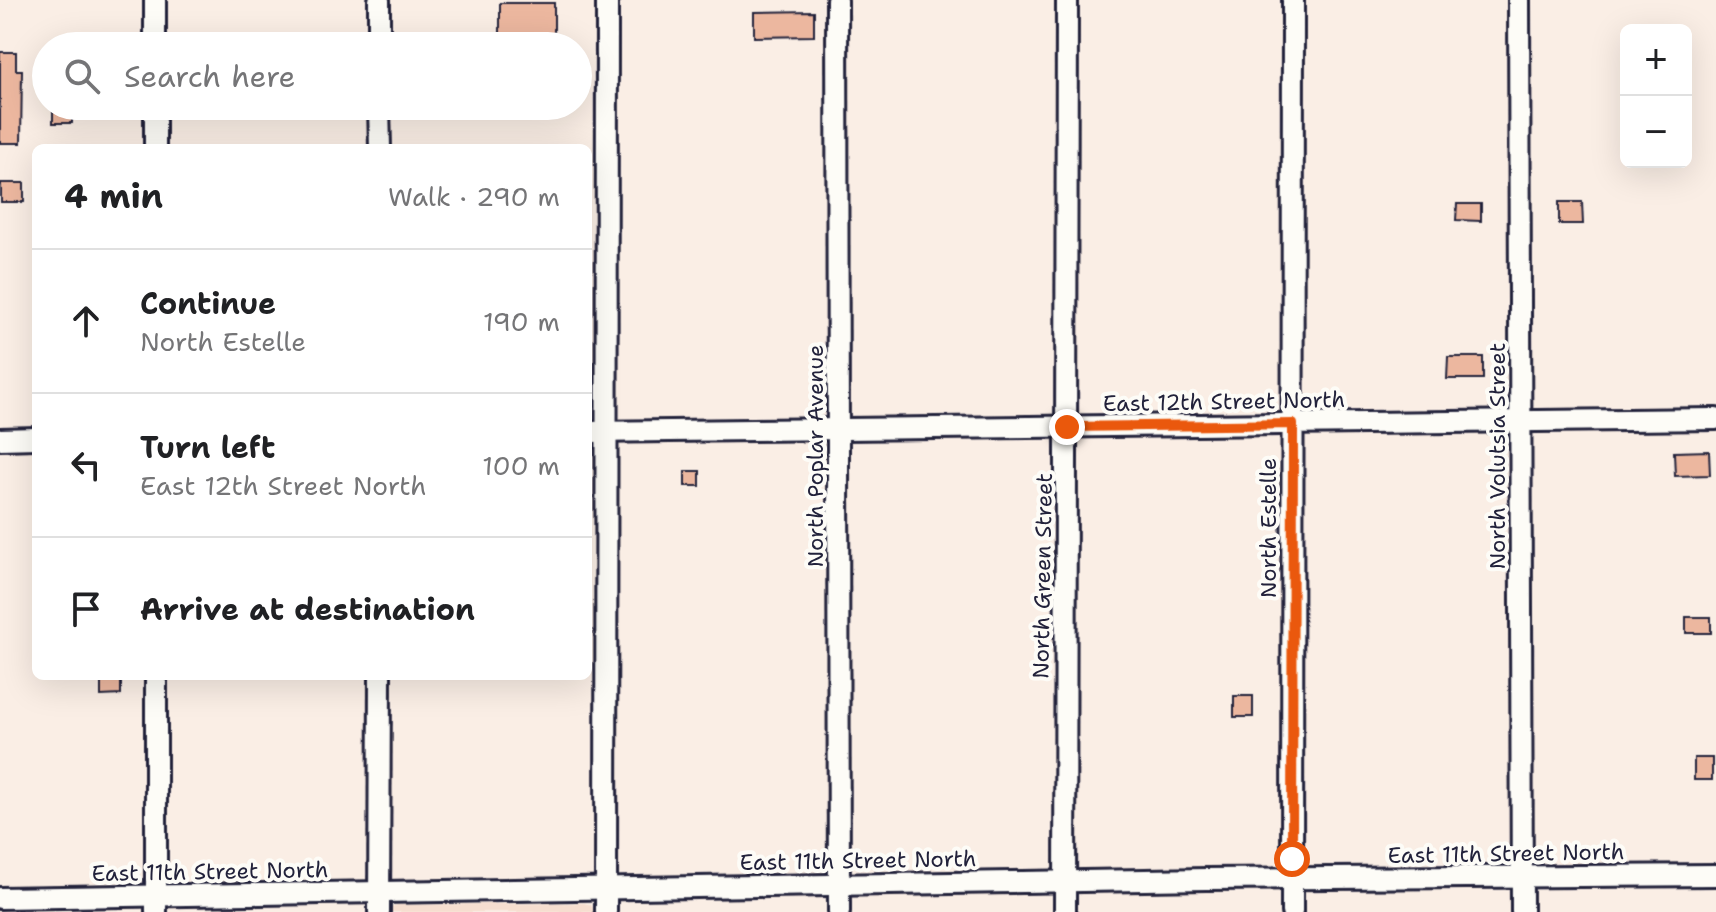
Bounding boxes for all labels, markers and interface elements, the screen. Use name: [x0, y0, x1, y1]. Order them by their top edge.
map controls: [1620, 24, 1692, 168]
button: +: [1620, 24, 1692, 96]
search box: [32, 32, 592, 120]
icon: search: [60, 54, 104, 98]
text: Search here: [124, 56, 295, 97]
button: −: [1620, 96, 1692, 168]
text: 4 min: [64, 173, 163, 219]
text: Walk · 290 m: [388, 179, 560, 214]
text: Continue: [140, 283, 276, 324]
icon: ahead: [64, 299, 108, 343]
text: 190 m: [483, 304, 560, 339]
text: North Estelle: [140, 324, 306, 359]
street label: North Volutsia Street: [1483, 343, 1512, 569]
street label: North Poplar Avenue: [801, 345, 830, 567]
street label: East 12th Street North: [1103, 385, 1345, 418]
route end: [1049, 409, 1085, 445]
text: Turn left: [140, 427, 275, 468]
icon: left: [64, 443, 108, 487]
text: 100 m: [482, 448, 560, 483]
street label: North Estelle: [1254, 458, 1283, 598]
text: East 12th Street North: [140, 468, 427, 503]
street label: North Green Street: [1026, 473, 1059, 679]
icon: arrive: [64, 587, 108, 631]
text: Arrive at destination: [140, 589, 475, 630]
street label: East 11th Street North: [1387, 837, 1625, 870]
route start: [1274, 841, 1310, 877]
street label: East 11th Street North: [739, 844, 977, 877]
street label: East 11th Street North: [91, 855, 329, 888]

